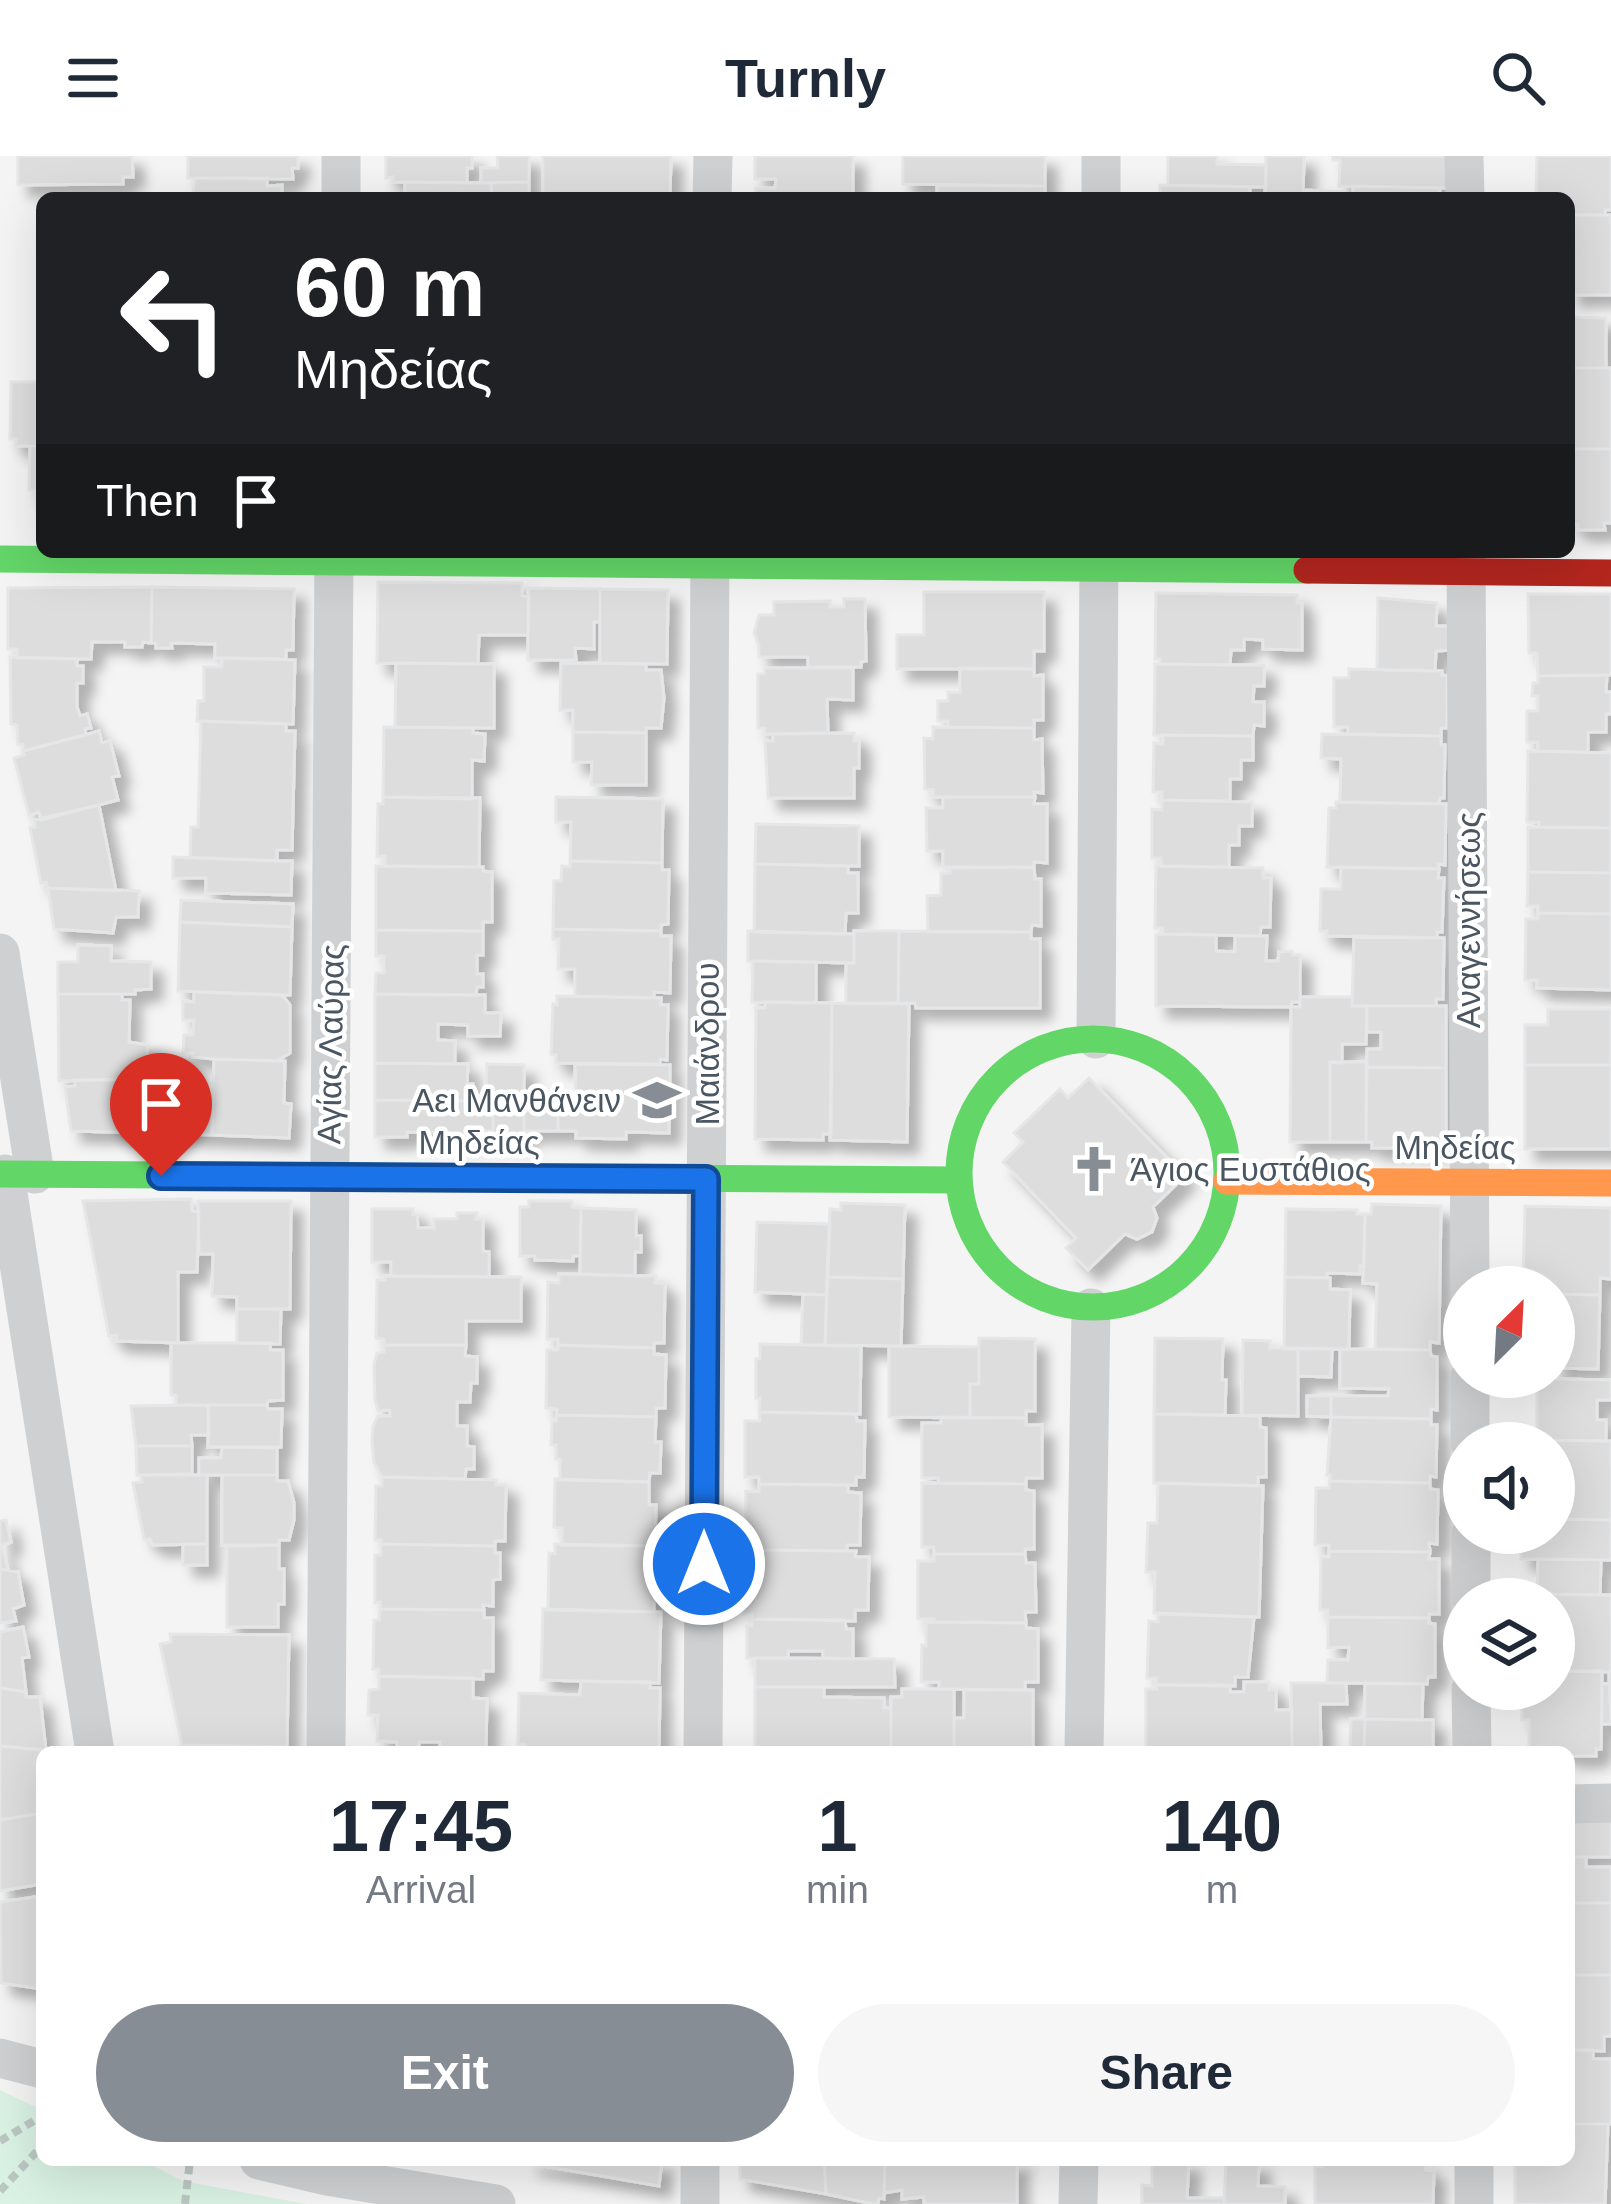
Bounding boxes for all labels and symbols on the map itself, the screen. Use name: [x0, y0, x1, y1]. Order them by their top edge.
street label: Αναγεννήσεως: [1450, 812, 1487, 1028]
street label: Αγίας Λαύρας: [310, 943, 351, 1145]
street label: Μαιάνδρου: [689, 962, 726, 1126]
pin: [110, 1053, 212, 1176]
school or university icon: Αει Μανθάνειν: [632, 1075, 682, 1125]
place label: Αει Μανθάνειν: [412, 1082, 621, 1119]
street label: Μηδείας: [418, 1124, 540, 1161]
street label: Μηδείας: [1394, 1129, 1516, 1166]
church icon: Άγιος Ευστάθιος: [1069, 1144, 1119, 1194]
place label: Άγιος Ευστάθιος: [1130, 1151, 1371, 1188]
north arrow: [1443, 1266, 1575, 1398]
position arrow: [641, 1501, 767, 1627]

